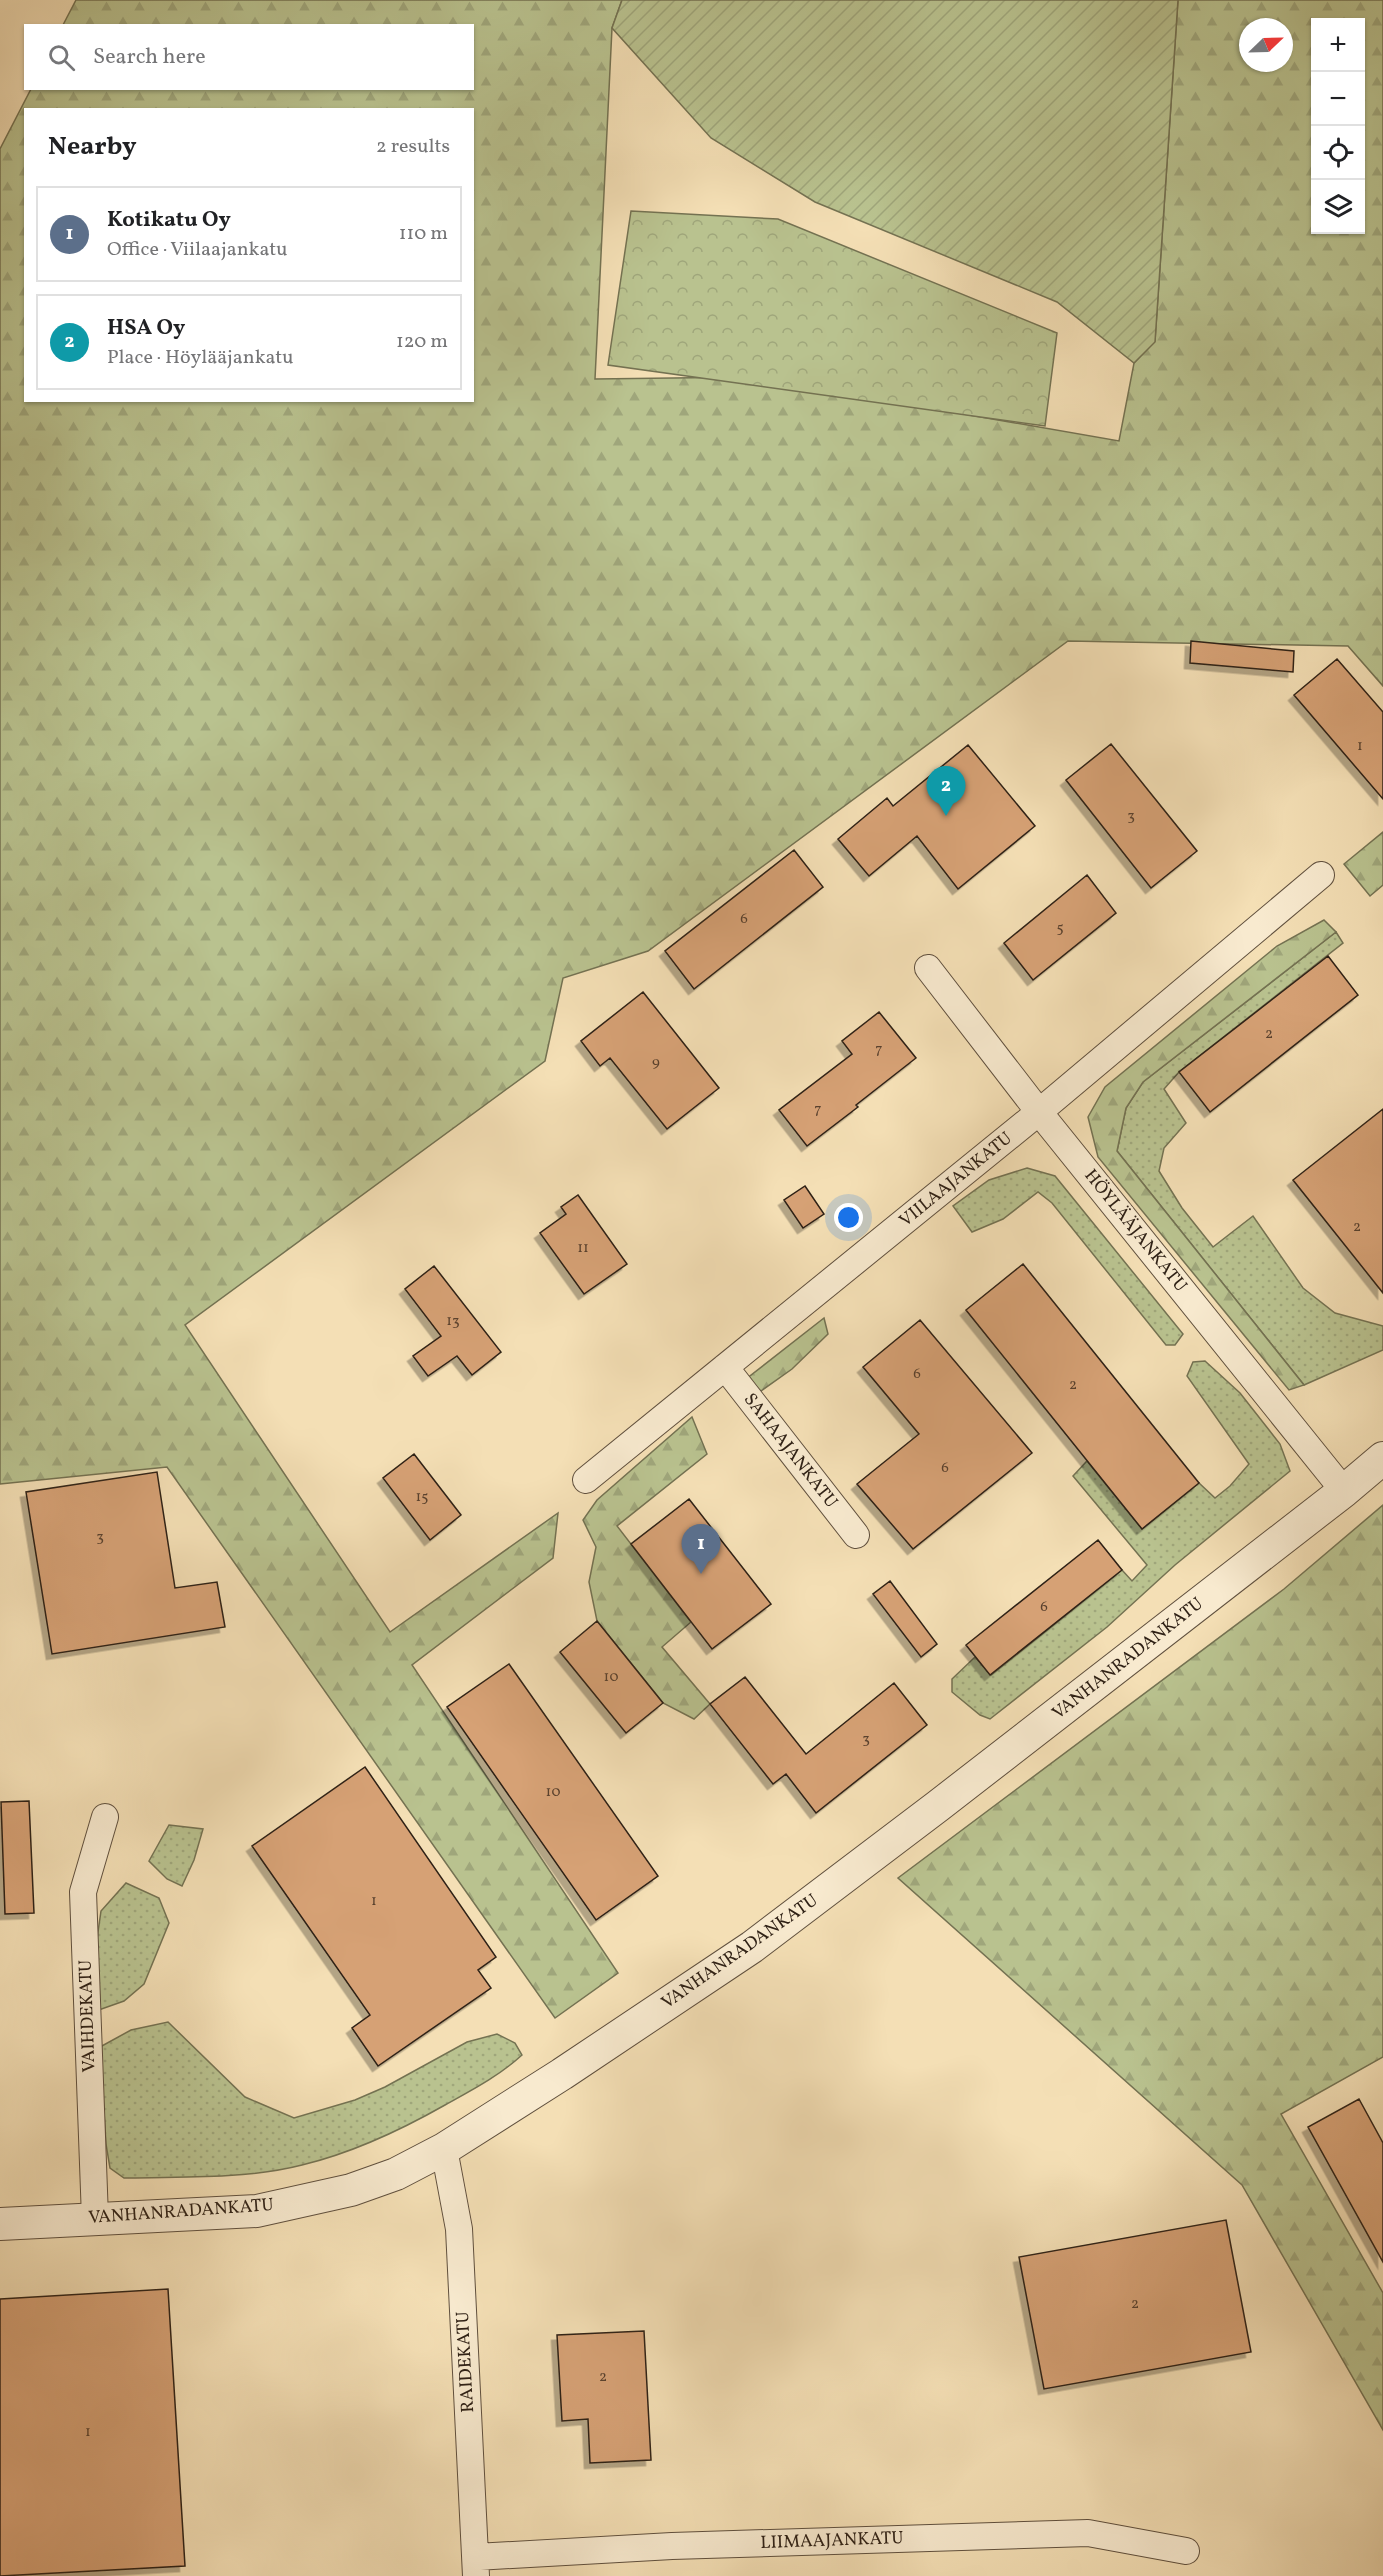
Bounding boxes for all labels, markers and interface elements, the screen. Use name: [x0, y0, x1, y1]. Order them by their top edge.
north arrow: [1239, 18, 1293, 72]
map controls: [1311, 18, 1365, 234]
button: +: [1311, 18, 1365, 72]
search box: [24, 24, 474, 90]
icon: search: [45, 41, 78, 74]
text: Search here: [93, 42, 206, 73]
button: −: [1311, 72, 1365, 126]
button: locate: [1311, 126, 1365, 180]
text: Nearby: [48, 129, 137, 165]
text: 2 results: [376, 133, 450, 161]
button: layers: [1311, 180, 1365, 234]
text: Kotikatu Oy: [107, 205, 231, 236]
text: 1: [65, 220, 74, 248]
text: 110 m: [399, 220, 448, 248]
text: Office · Viilaajankatu: [107, 236, 287, 264]
text: HSA Oy: [107, 313, 185, 344]
text: 2: [64, 328, 75, 356]
text: 120 m: [396, 328, 448, 356]
text: Place · Höylääjankatu: [107, 344, 294, 372]
house number: 1: [1357, 736, 1363, 757]
pin: 2: [926, 766, 966, 816]
house number: 3: [1127, 806, 1135, 827]
house number: 6: [740, 909, 748, 930]
house number: 5: [1056, 918, 1064, 939]
house number: 2: [1265, 1024, 1273, 1045]
house number: 7: [875, 1039, 883, 1060]
house number: 9: [652, 1052, 660, 1073]
house number: 7: [814, 1099, 822, 1120]
street label: VIILAAJANKATU: [894, 1127, 1018, 1233]
street label: HÖYLÄÄJANKATU: [1078, 1164, 1192, 1298]
your location: [834, 1203, 863, 1232]
house number: 2: [1353, 1217, 1361, 1238]
house number: 11: [577, 1238, 589, 1259]
house number: 13: [446, 1311, 460, 1332]
house number: 6: [913, 1364, 921, 1385]
house number: 2: [1069, 1375, 1077, 1396]
street label: SAHAAJANKATU: [737, 1388, 843, 1514]
house number: 6: [941, 1458, 949, 1479]
house number: 15: [415, 1487, 429, 1508]
pin: 1: [682, 1524, 720, 1574]
house number: 3: [96, 1527, 104, 1548]
street label: VANHANRADANKATU: [1047, 1592, 1209, 1726]
house number: 6: [1040, 1597, 1048, 1618]
house number: 10: [604, 1667, 618, 1688]
house number: 3: [862, 1729, 870, 1750]
house number: 10: [546, 1782, 560, 1803]
street label: VANHANRADANKATU: [657, 1889, 823, 2015]
house number: 1: [371, 1891, 377, 1912]
street label: VAIHDEKATU: [74, 1959, 102, 2073]
street label: VANHANRADANKATU: [88, 2193, 274, 2231]
house number: 2: [1131, 2294, 1139, 2315]
street label: RAIDEKATU: [451, 2311, 481, 2413]
house number: 2: [599, 2367, 607, 2388]
house number: 1: [85, 2422, 91, 2443]
street label: LIIMAAJANKATU: [760, 2526, 904, 2556]

